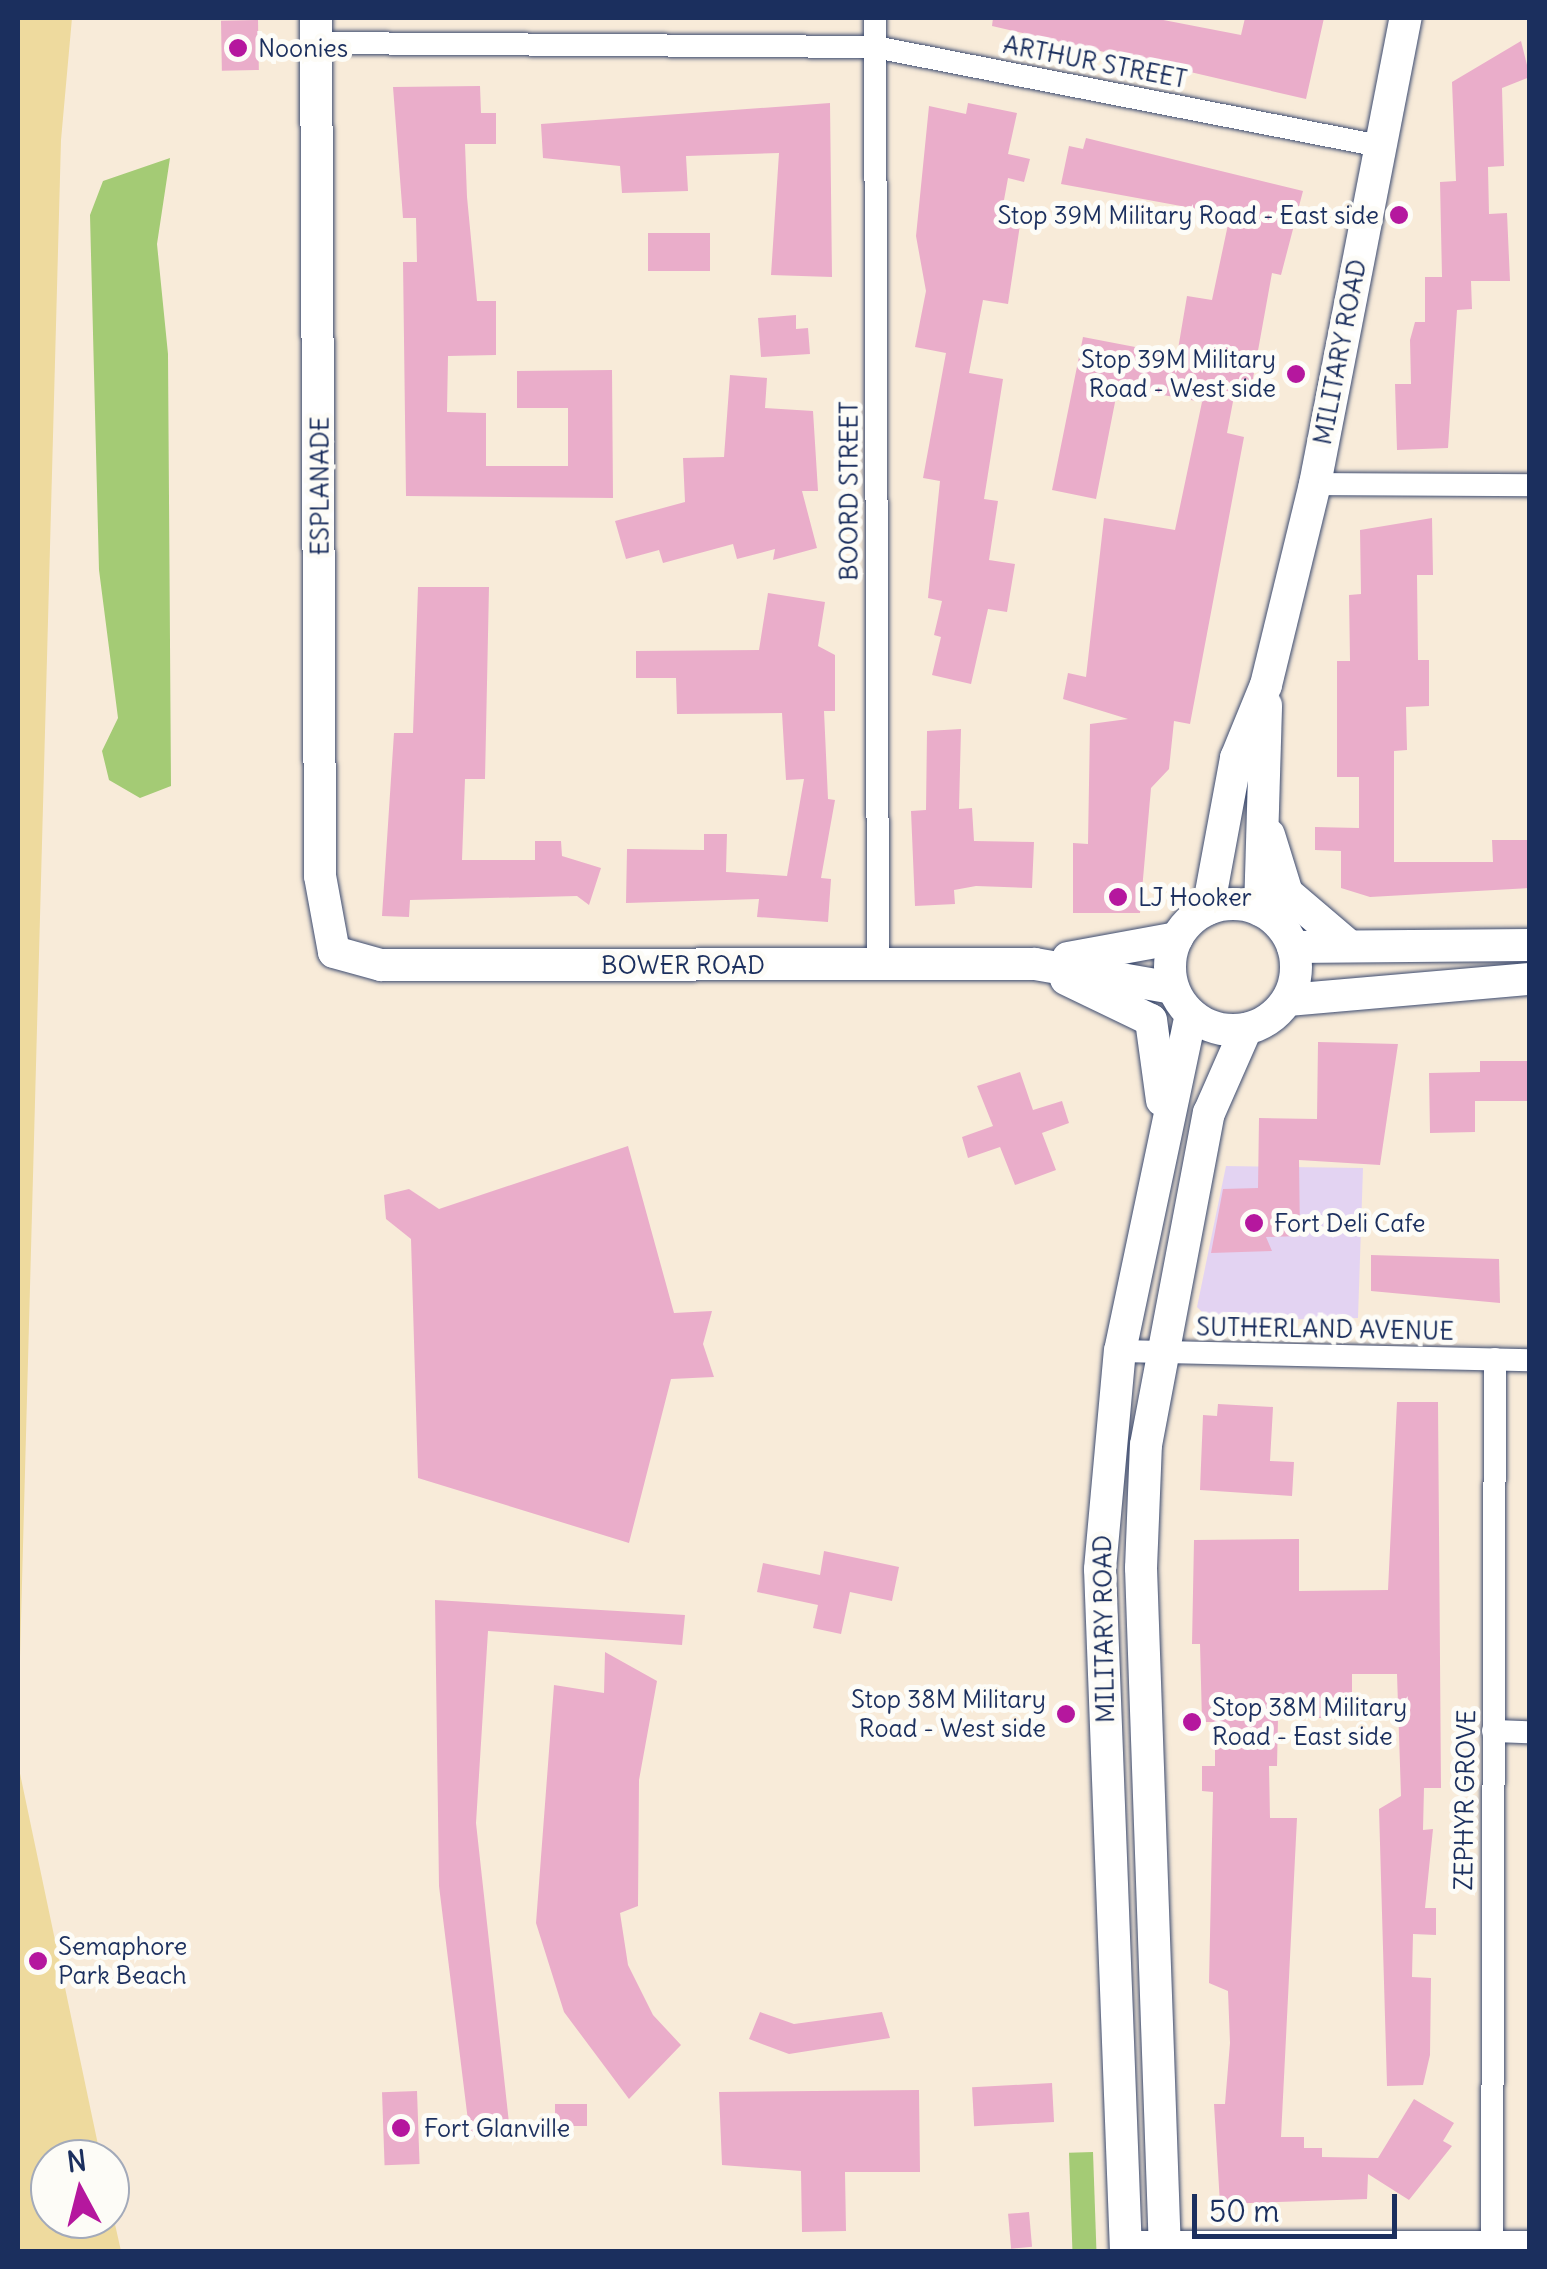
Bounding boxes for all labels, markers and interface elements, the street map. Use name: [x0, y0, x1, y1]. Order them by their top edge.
street label: ARTHUR STREET: [1001, 29, 1189, 95]
place label: Noonies: [258, 33, 348, 63]
marker: Noonies: [227, 37, 249, 59]
place label: Stop 39M Military Road - East side: [997, 200, 1379, 230]
marker: Stop 39M Military Road - East side: [1388, 204, 1410, 226]
street label: MILITARY ROAD: [1307, 257, 1373, 447]
place label: Stop 39M Military Road - West side: [1081, 345, 1276, 404]
marker: Stop 39M Military Road - West side: [1285, 363, 1307, 385]
street label: BOORD STREET: [834, 401, 864, 581]
street label: ESPLANADE: [305, 417, 335, 555]
place label: LJ Hooker: [1138, 882, 1252, 912]
marker: LJ Hooker: [1107, 886, 1129, 908]
street label: BOWER ROAD: [601, 950, 765, 980]
place label: Fort Deli Cafe: [1274, 1208, 1426, 1238]
marker: Fort Deli Cafe: [1243, 1212, 1265, 1234]
street label: SUTHERLAND AVENUE: [1196, 1312, 1454, 1346]
street label: MILITARY ROAD: [1087, 1535, 1121, 1723]
place label: Stop 38M Military Road - West side: [851, 1685, 1046, 1744]
place label: Stop 38M Military Road - East side: [1212, 1693, 1407, 1752]
marker: Stop 38M Military Road - West side: [1055, 1703, 1077, 1725]
street label: ZEPHYR GROVE: [1448, 1709, 1482, 1891]
marker: Stop 38M Military Road - East side: [1181, 1711, 1203, 1733]
place label: Semaphore Park Beach: [58, 1932, 187, 1991]
marker: Semaphore Park Beach: [27, 1950, 49, 1972]
place label: Fort Glanville: [424, 2113, 570, 2143]
marker: Fort Glanville: [388, 2115, 414, 2141]
north arrow: [30, 2139, 130, 2239]
text: N: [65, 2142, 88, 2180]
scale bar: [1197, 2174, 1402, 2236]
text: 50 m: [1209, 2192, 1279, 2230]

